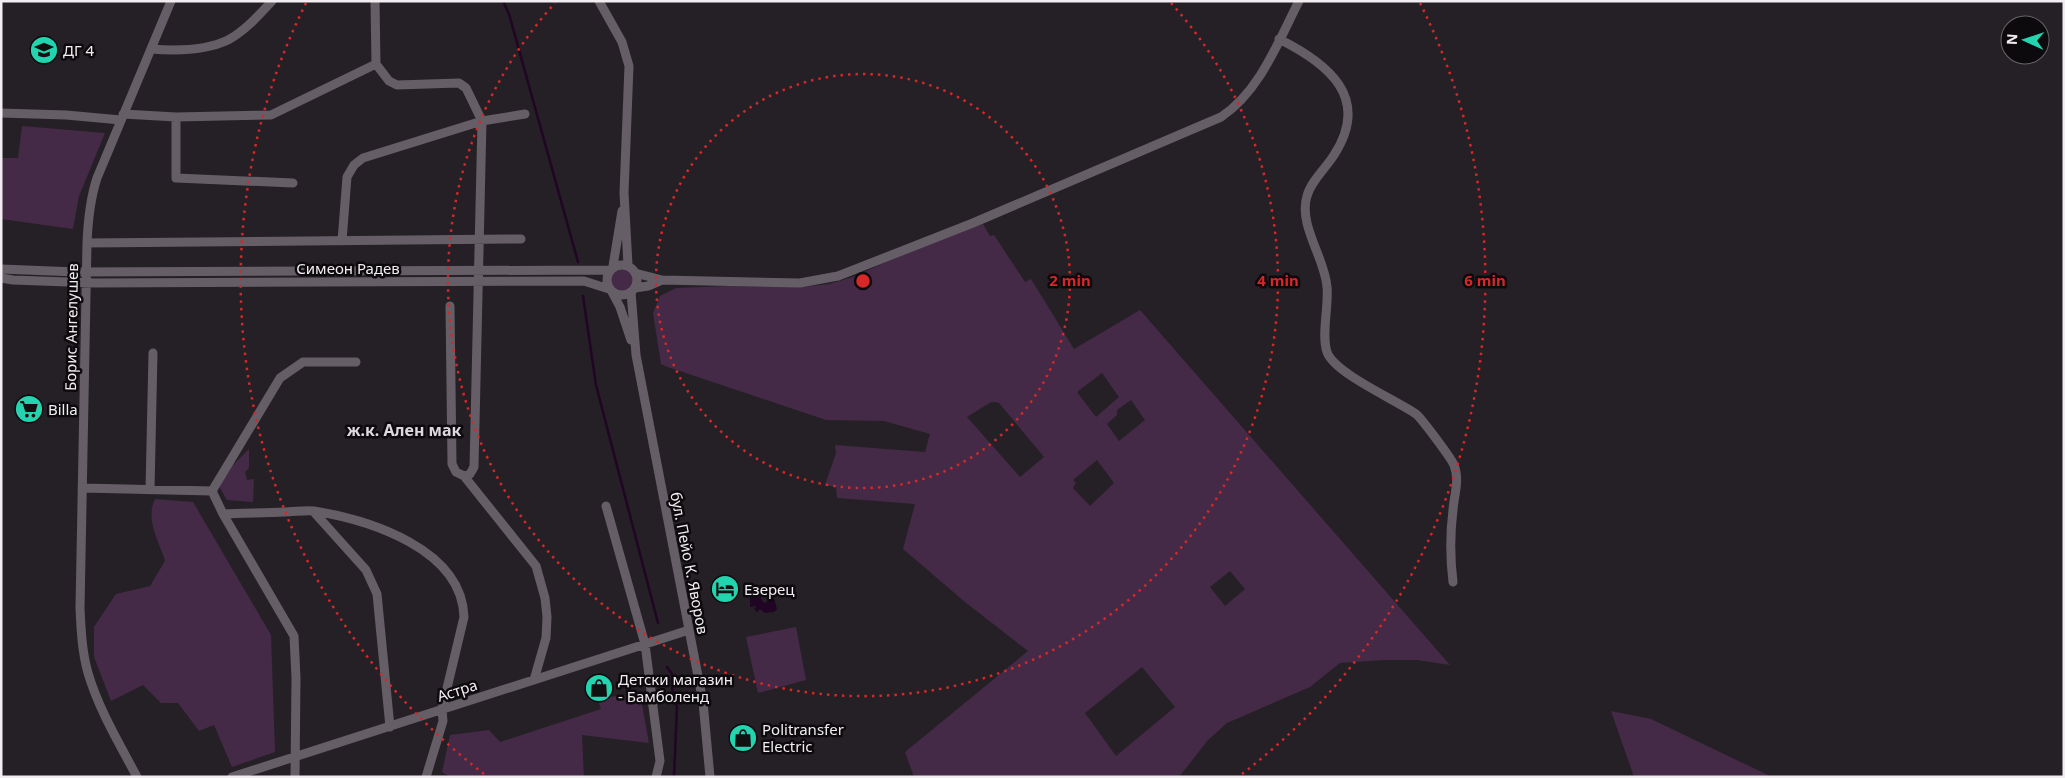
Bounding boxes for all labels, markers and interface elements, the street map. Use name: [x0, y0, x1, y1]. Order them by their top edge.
north arrow: [2000, 15, 2050, 65]
text: N: [2002, 33, 2021, 45]
school or university icon: ДГ 4: [29, 35, 59, 65]
place label: ДГ 4: [63, 40, 94, 60]
street label: Симеон Радев: [296, 258, 400, 278]
street label: Борис Ангелушев: [60, 263, 82, 391]
text: 2 min: [1049, 270, 1091, 290]
text: 4 min: [1257, 270, 1299, 290]
text: 6 min: [1464, 270, 1506, 290]
centre of rings: [854, 272, 872, 290]
supermarket icon: Billa: [14, 394, 44, 424]
place label: Billa: [48, 399, 78, 419]
district label: ж.к. Ален мак: [347, 419, 461, 441]
street label: бул. Пейо К. Яворов: [666, 490, 714, 636]
hotel icon: Езерец: [710, 574, 740, 604]
place label: Езерец: [744, 579, 795, 599]
place label: Детски магазин - Бамболенд: [618, 669, 733, 706]
shop icon: Детски магазин - Бамболенд: [584, 673, 614, 703]
street label: Астра: [434, 674, 480, 706]
place label: Politransfer Electric: [762, 719, 844, 756]
shop icon: Politransfer Electric: [728, 723, 758, 753]

